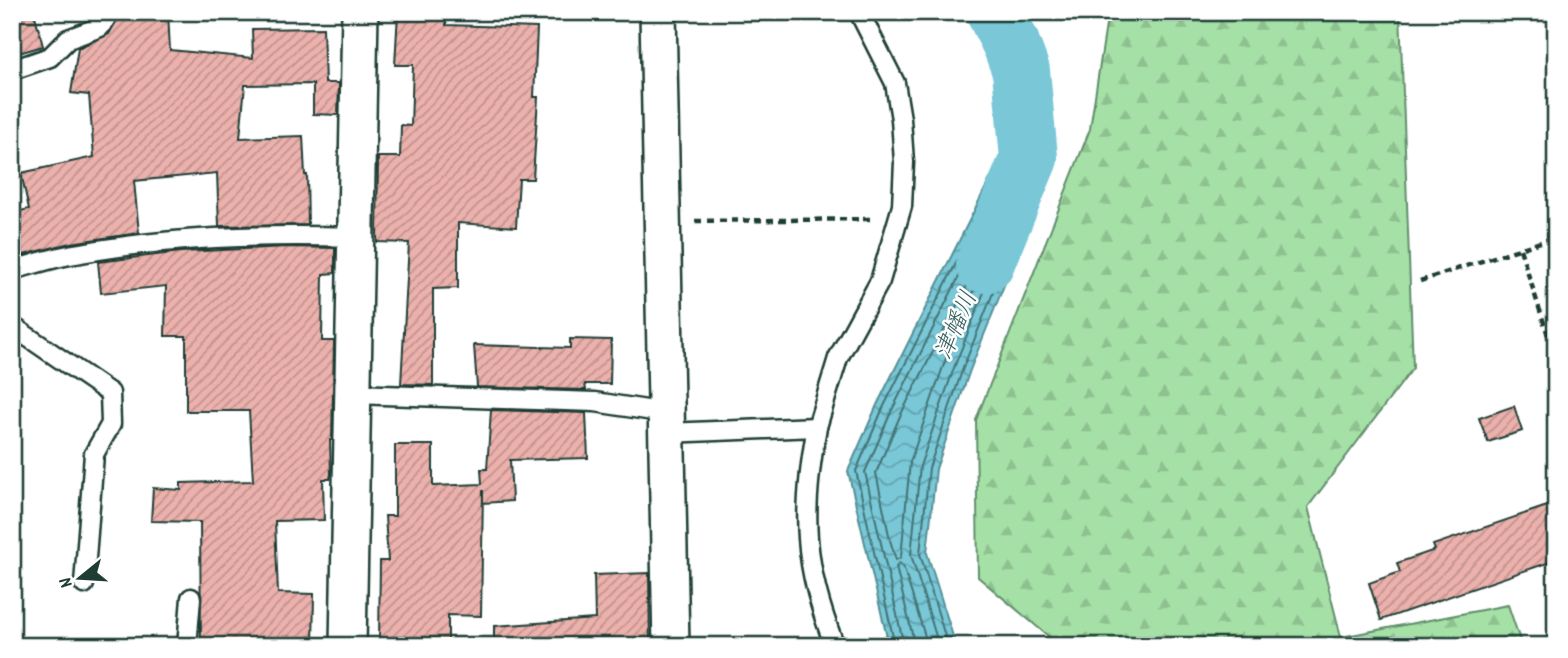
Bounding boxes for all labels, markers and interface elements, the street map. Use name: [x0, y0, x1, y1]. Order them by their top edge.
water label: 津幡川: [928, 286, 988, 366]
north arrow: [46, 542, 116, 612]
text: N: [53, 574, 81, 591]

